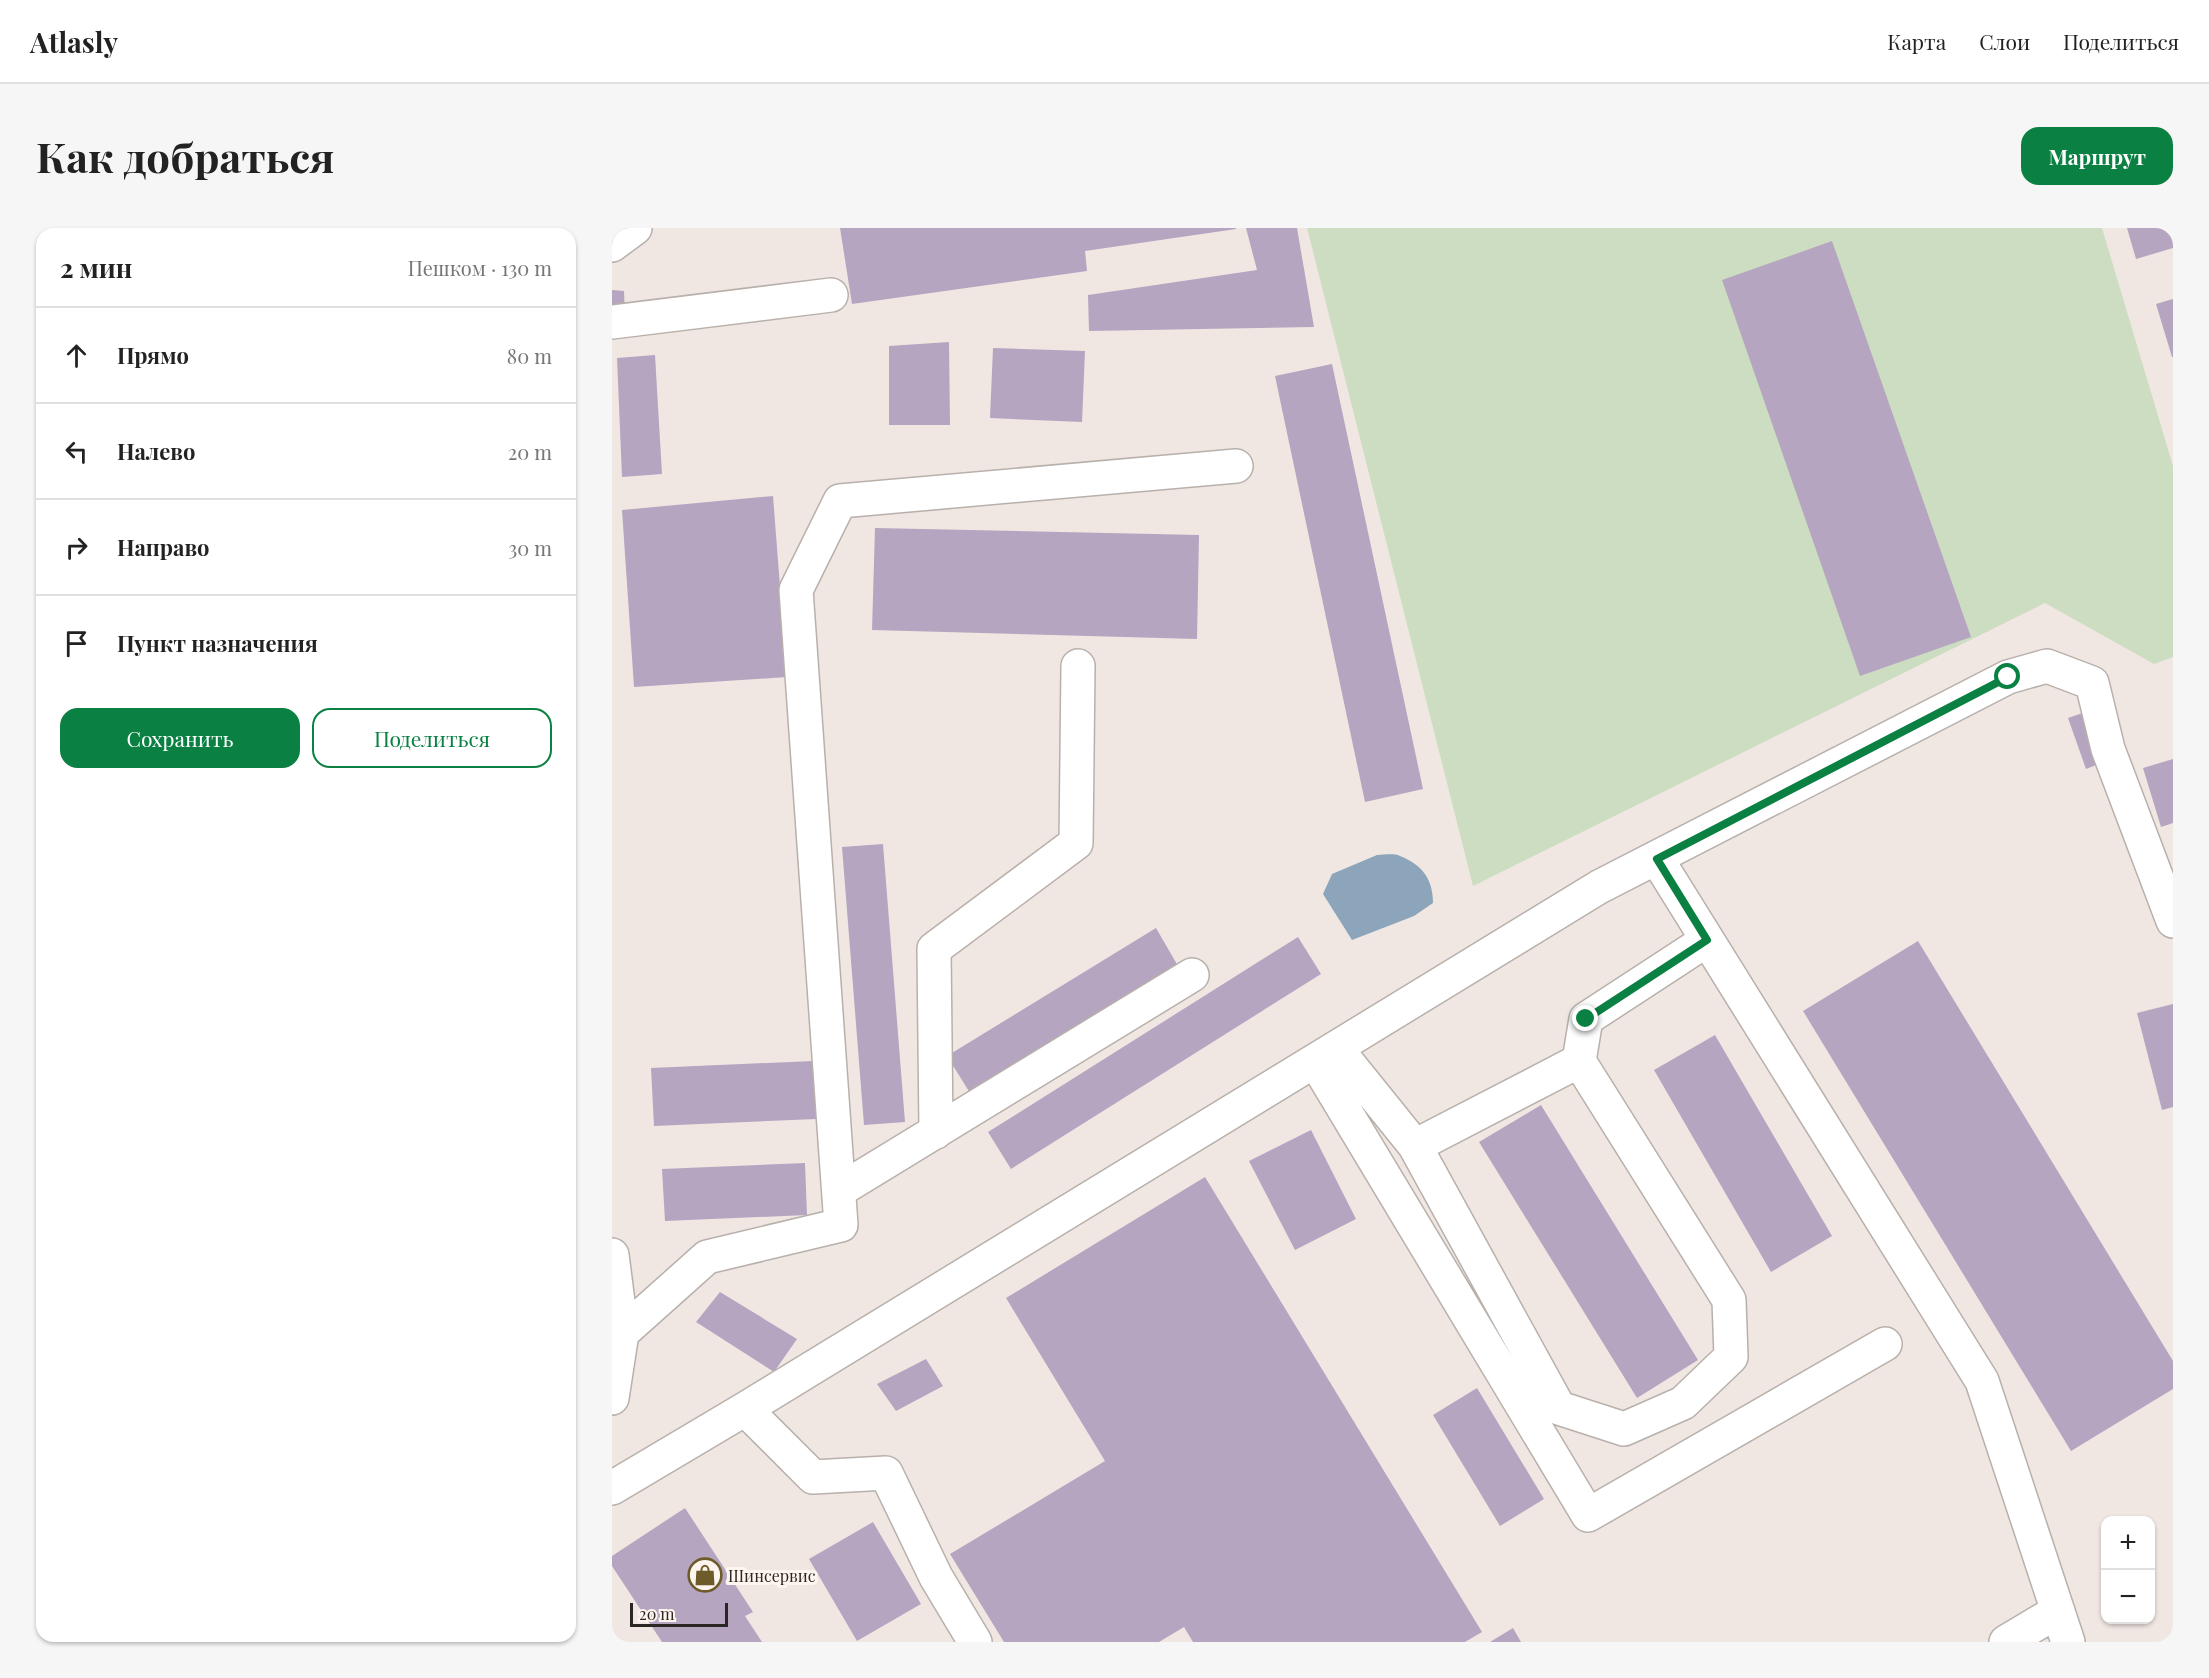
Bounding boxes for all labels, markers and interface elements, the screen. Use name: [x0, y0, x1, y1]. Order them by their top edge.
text: Atlasly: [30, 23, 118, 60]
text: Карта: [1887, 27, 1946, 55]
text: Слои: [1979, 27, 2030, 55]
text: Поделиться: [2063, 27, 2179, 55]
button: Маршрут: [2021, 127, 2173, 185]
text: Как добраться: [36, 128, 335, 184]
text: 2 мин: [60, 250, 132, 285]
text: Пешком · 130 m: [408, 254, 552, 281]
icon: ahead: [60, 339, 93, 372]
text: Прямо: [117, 340, 189, 370]
text: 80 m: [507, 342, 552, 369]
icon: left: [60, 435, 93, 468]
text: Налево: [117, 436, 195, 466]
text: 20 m: [508, 438, 552, 465]
icon: right: [60, 531, 93, 564]
text: Направо: [117, 532, 210, 562]
text: 30 m: [508, 534, 552, 561]
icon: arrive: [60, 627, 93, 660]
text: Пункт назначения: [117, 628, 318, 658]
route start: [1994, 663, 2020, 689]
button: Сохранить: [60, 708, 300, 768]
button: Поделиться: [312, 708, 552, 768]
route end: [1572, 1005, 1598, 1031]
map controls: [2101, 1516, 2155, 1624]
button: +: [2101, 1516, 2155, 1570]
shop icon: Шинсервис: [687, 1557, 723, 1593]
place label: Шинсервис: [728, 1565, 816, 1586]
button: −: [2101, 1570, 2155, 1624]
scale bar: [630, 1600, 728, 1628]
text: 20 m: [639, 1603, 674, 1624]

